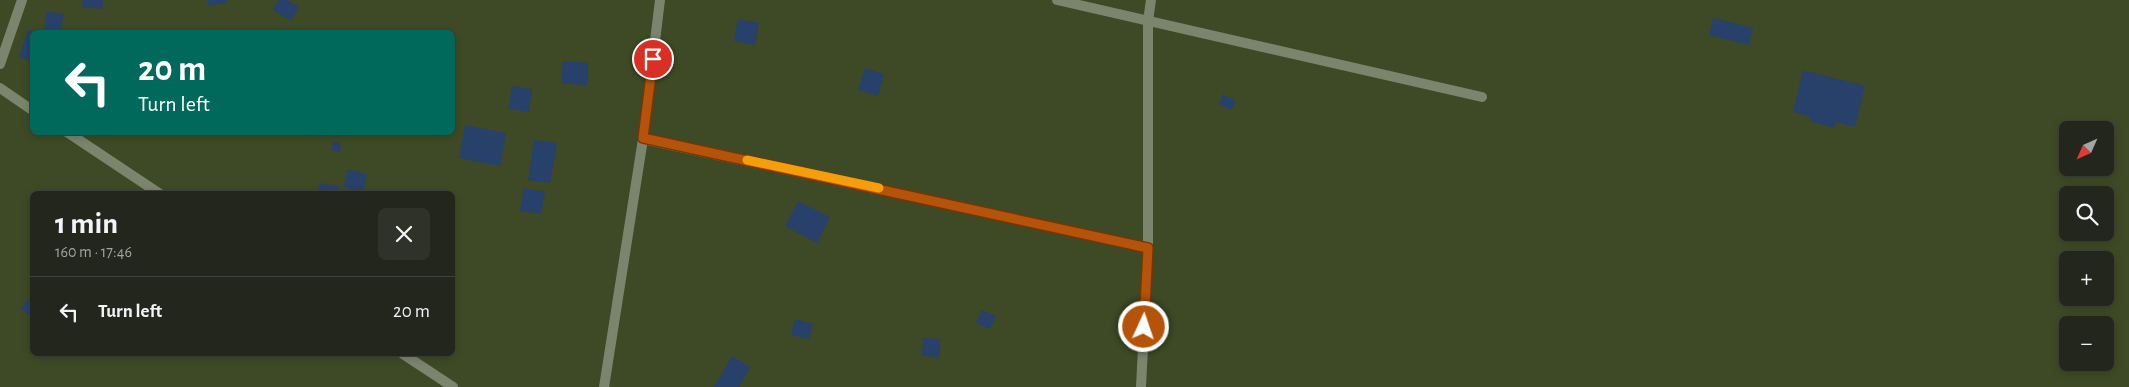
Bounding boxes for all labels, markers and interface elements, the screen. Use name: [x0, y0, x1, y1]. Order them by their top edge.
pin: [632, 38, 674, 80]
icon: arrive: [639, 45, 667, 73]
icon: left: [55, 50, 120, 115]
text: 20 m: [138, 52, 206, 87]
text: Turn left: [138, 93, 210, 115]
north arrow: [2059, 121, 2114, 176]
map controls: [2059, 121, 2114, 371]
button: search: [2059, 186, 2114, 241]
button: close: [378, 208, 430, 260]
text: 1 min: [55, 209, 118, 239]
text: 160 m · 17:46: [55, 244, 132, 260]
button: +: [2059, 251, 2114, 306]
icon: left: [55, 298, 83, 326]
position arrow: [1117, 300, 1169, 352]
text: Turn left: [98, 302, 162, 321]
text: 20 m: [393, 302, 430, 321]
button: −: [2059, 316, 2114, 371]

